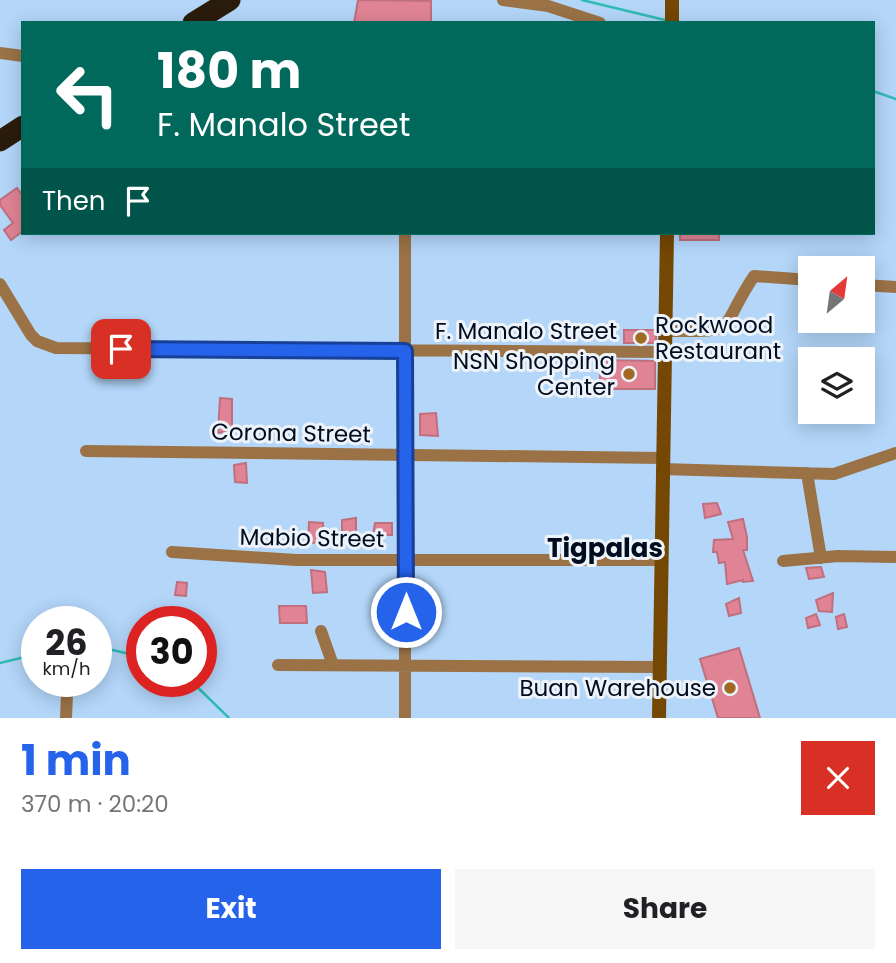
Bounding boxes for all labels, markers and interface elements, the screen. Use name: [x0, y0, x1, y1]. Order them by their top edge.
text: 180 m: [157, 37, 301, 105]
icon: left: [42, 49, 133, 140]
text: F. Manalo Street: [157, 102, 410, 147]
icon: arrive: [119, 182, 157, 220]
text: Then: [42, 183, 105, 219]
north arrow: [798, 256, 875, 332]
map controls: [798, 256, 875, 424]
place label: Rockwood Restaurant: [655, 309, 781, 367]
street label: F. Manalo Street: [435, 315, 617, 347]
pin: [91, 319, 151, 379]
icon: arrive: [102, 330, 140, 368]
marker: Rockwood Restaurant: [633, 330, 649, 346]
place label: NSN Shopping Center: [453, 345, 615, 403]
button: layers: [798, 347, 875, 424]
marker: NSN Shopping Center: [621, 366, 637, 382]
street label: Corona Street: [211, 416, 371, 450]
street label: Mabio Street: [239, 521, 385, 555]
district label: Tigpalas: [547, 530, 663, 566]
position arrow: [369, 575, 443, 649]
speed limit sign: 30: [126, 606, 217, 697]
text: 26: [45, 618, 88, 667]
text: km/h: [43, 656, 90, 681]
place label: Buan Warehouse: [520, 672, 716, 704]
marker: Buan Warehouse: [722, 680, 738, 696]
text: 1 min: [21, 731, 131, 790]
button: close: [801, 741, 875, 815]
text: 370 m · 20:20: [21, 788, 169, 820]
button: Exit: [21, 869, 441, 949]
button: Share: [455, 869, 875, 949]

